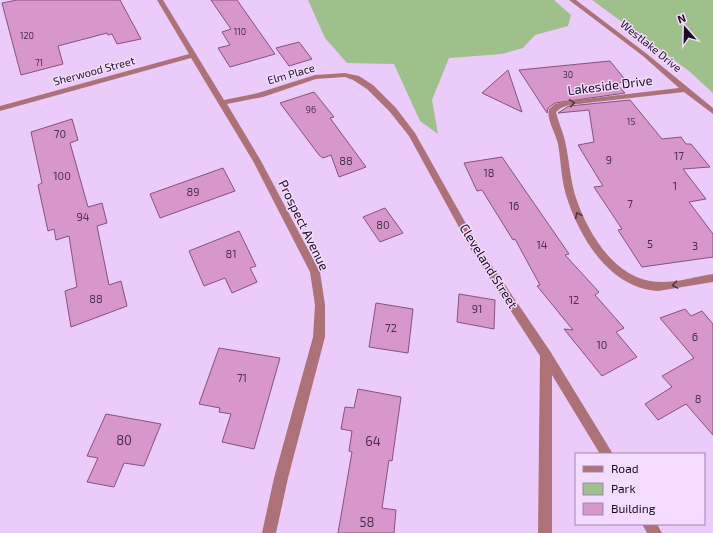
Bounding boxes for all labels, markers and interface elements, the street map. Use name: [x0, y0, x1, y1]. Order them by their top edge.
north arrow: [665, 8, 705, 48]
text: N: [675, 11, 687, 26]
street label: Westlake Drive: [618, 17, 685, 74]
house number: 110: [234, 26, 246, 37]
house number: 120: [20, 30, 34, 41]
street label: Sherwood Street: [52, 53, 136, 88]
house number: 71: [35, 57, 43, 68]
street label: Elm Place: [266, 61, 316, 86]
house number: 30: [563, 69, 573, 80]
street label: Lakeside Drive: [567, 72, 653, 98]
one-way arrow: [569, 99, 575, 108]
house number: 96: [306, 104, 316, 115]
house number: 15: [627, 116, 635, 127]
house number: 70: [54, 127, 66, 140]
house number: 17: [674, 149, 684, 162]
house number: 9: [606, 153, 612, 166]
house number: 88: [339, 154, 353, 167]
house number: 18: [483, 166, 495, 179]
house number: 100: [53, 169, 71, 182]
street label: Prospect Avenue: [275, 177, 333, 273]
house number: 1: [673, 179, 677, 192]
house number: 89: [187, 185, 199, 198]
house number: 7: [627, 197, 633, 210]
house number: 16: [509, 199, 519, 212]
house number: 94: [76, 210, 90, 223]
one-way arrow: [575, 211, 583, 219]
house number: 80: [376, 218, 390, 231]
street label: Cleveland Street: [457, 221, 522, 311]
house number: 5: [647, 237, 653, 250]
house number: 14: [536, 238, 548, 251]
house number: 3: [692, 239, 698, 252]
house number: 81: [225, 247, 237, 260]
one-way arrow: [671, 280, 678, 288]
house number: 88: [89, 292, 103, 305]
house number: 12: [569, 293, 579, 306]
house number: 91: [472, 302, 482, 315]
house number: 72: [385, 321, 397, 334]
house number: 6: [692, 330, 698, 343]
house number: 10: [596, 338, 608, 351]
house number: 71: [237, 371, 247, 384]
house number: 8: [695, 392, 701, 405]
house number: 80: [116, 432, 132, 448]
house number: 64: [365, 433, 381, 449]
legend: [575, 453, 705, 525]
text: Road: [611, 461, 639, 475]
text: Park: [611, 481, 636, 495]
text: Building: [611, 501, 656, 515]
house number: 58: [360, 514, 374, 530]

